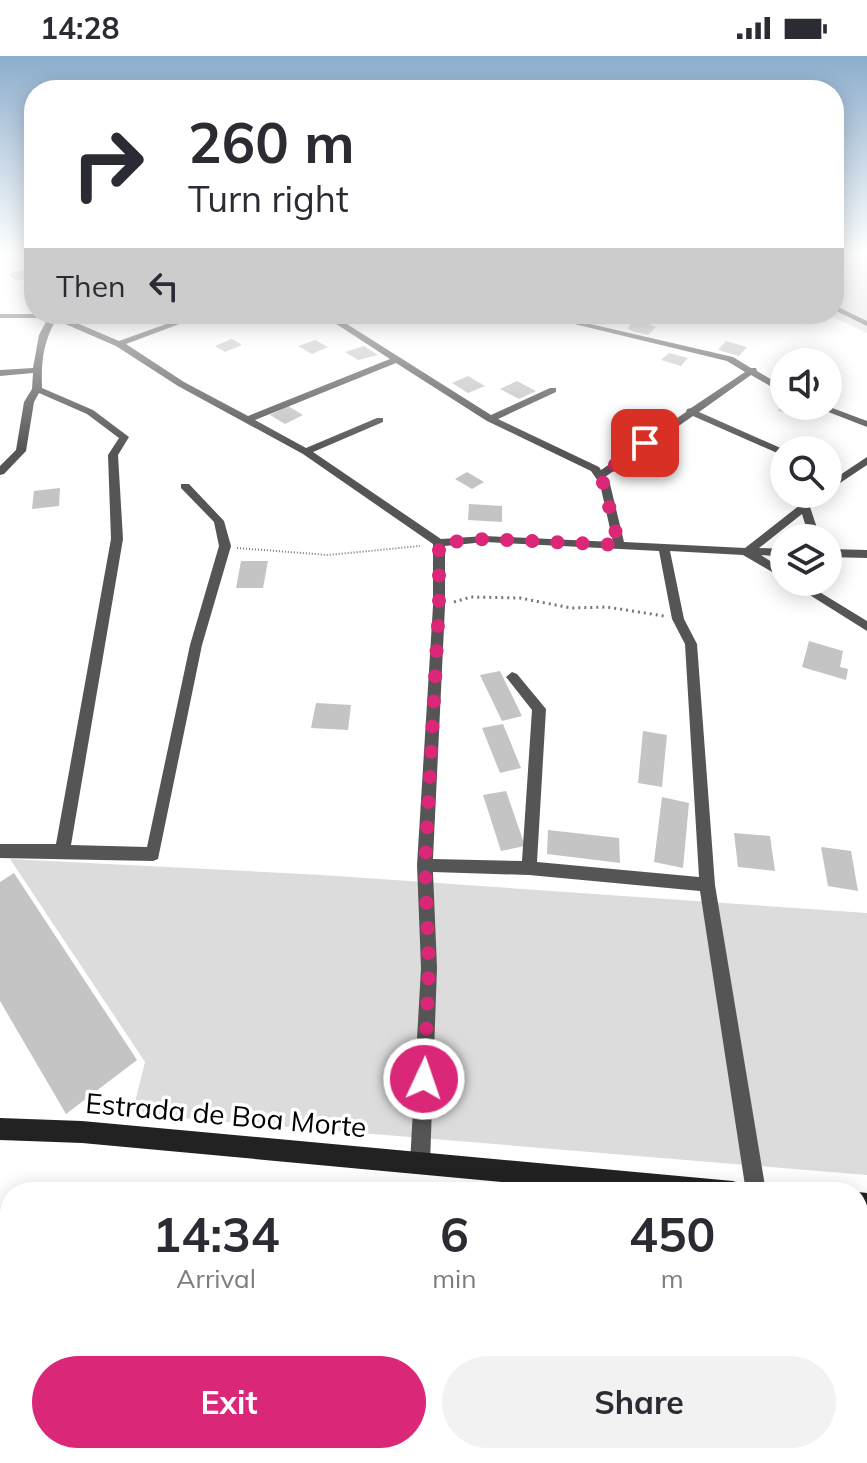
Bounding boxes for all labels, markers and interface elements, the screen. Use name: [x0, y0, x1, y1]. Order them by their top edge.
text: 14:28: [40, 9, 119, 47]
text: 260 m: [188, 107, 355, 177]
icon: right: [56, 112, 160, 216]
text: Turn right: [188, 176, 349, 221]
icon: left: [142, 264, 186, 308]
text: Then: [56, 267, 126, 305]
map controls: [770, 348, 842, 596]
button: sound: [770, 348, 842, 420]
pin: [611, 409, 679, 477]
icon: arrive: [623, 421, 667, 465]
button: search: [770, 436, 842, 508]
button: layers: [770, 524, 842, 596]
position arrow: [382, 1037, 466, 1121]
street label: Estrada de Boa Morte: [84, 1085, 368, 1144]
text: 14:34: [153, 1204, 280, 1264]
text: 6: [440, 1204, 469, 1264]
text: 450: [629, 1204, 715, 1264]
text: Arrival: [176, 1262, 256, 1295]
text: min: [432, 1262, 476, 1295]
text: m: [661, 1262, 684, 1295]
button: Exit: [32, 1356, 426, 1448]
button: Share: [442, 1356, 836, 1448]

